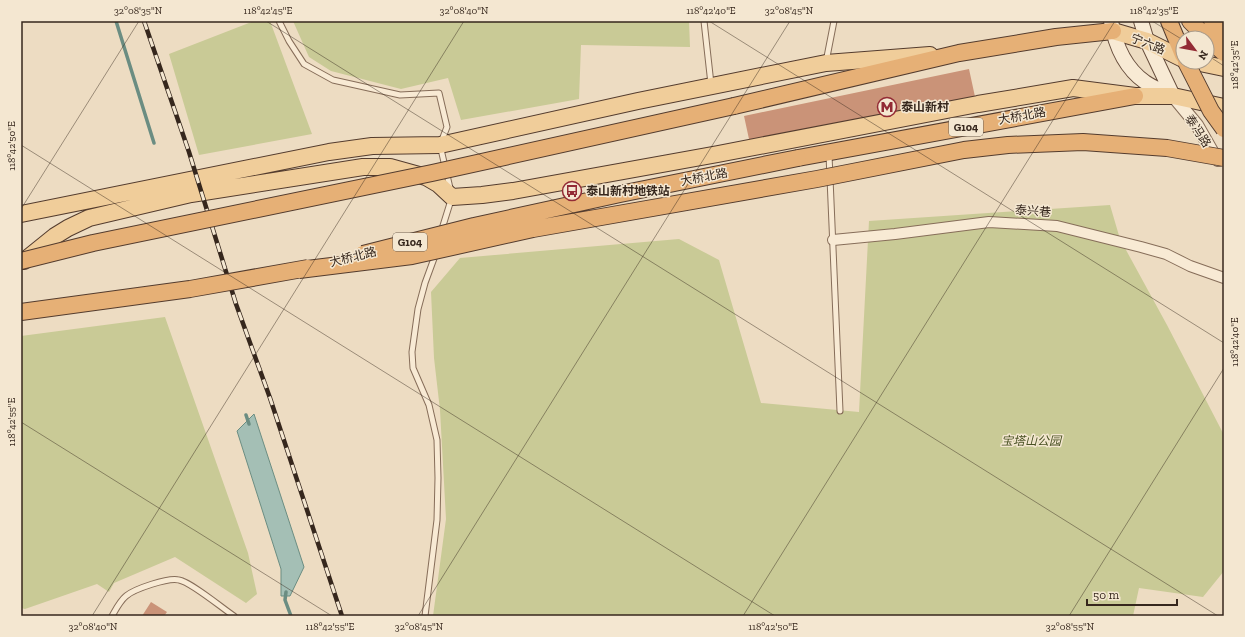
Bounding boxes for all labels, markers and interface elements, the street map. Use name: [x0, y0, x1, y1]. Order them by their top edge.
text: 32°08'35"N: [114, 5, 163, 17]
text: 118°42'45"E: [244, 5, 293, 17]
text: 32°08'40"N: [440, 5, 489, 17]
text: 118°42'40"E: [686, 5, 736, 17]
text: 32°08'45"N: [765, 5, 814, 17]
text: 118°42'35"E: [1130, 5, 1178, 17]
north arrow: [1175, 30, 1215, 70]
street label: 宁六路: [1129, 31, 1167, 57]
text: 118°42'35"E: [1229, 41, 1241, 89]
text: N: [1195, 48, 1211, 63]
metro station icon: 泰山新村: [876, 96, 898, 118]
place label: 泰山新村: [901, 100, 949, 114]
street label: 大桥北路: [997, 105, 1047, 127]
street label: 泰冯路: [1182, 112, 1214, 150]
road number: G104: [949, 118, 983, 136]
text: 118°42'50"E: [6, 121, 18, 171]
street label: 大桥北路: [679, 166, 729, 188]
bus stop icon: 泰山新村地铁站: [561, 180, 583, 202]
place label: 泰山新村地铁站: [586, 184, 670, 198]
street label: 泰兴巷: [1015, 203, 1051, 219]
road number: G104: [393, 233, 427, 251]
street label: 大桥北路: [328, 244, 378, 270]
text: 118°42'40"E: [1229, 317, 1241, 367]
text: 118°42'55"E: [6, 397, 18, 446]
park label: 宝塔山公园: [1001, 434, 1063, 448]
scale bar: [1087, 581, 1177, 607]
text: 50 m: [1093, 588, 1120, 602]
text: 32°08'40"N: [69, 621, 118, 633]
text: 118°42'55"E: [306, 621, 355, 633]
text: 32°08'45"N: [395, 621, 444, 633]
text: 118°42'50"E: [748, 621, 798, 633]
text: 32°08'55"N: [1046, 621, 1095, 633]

